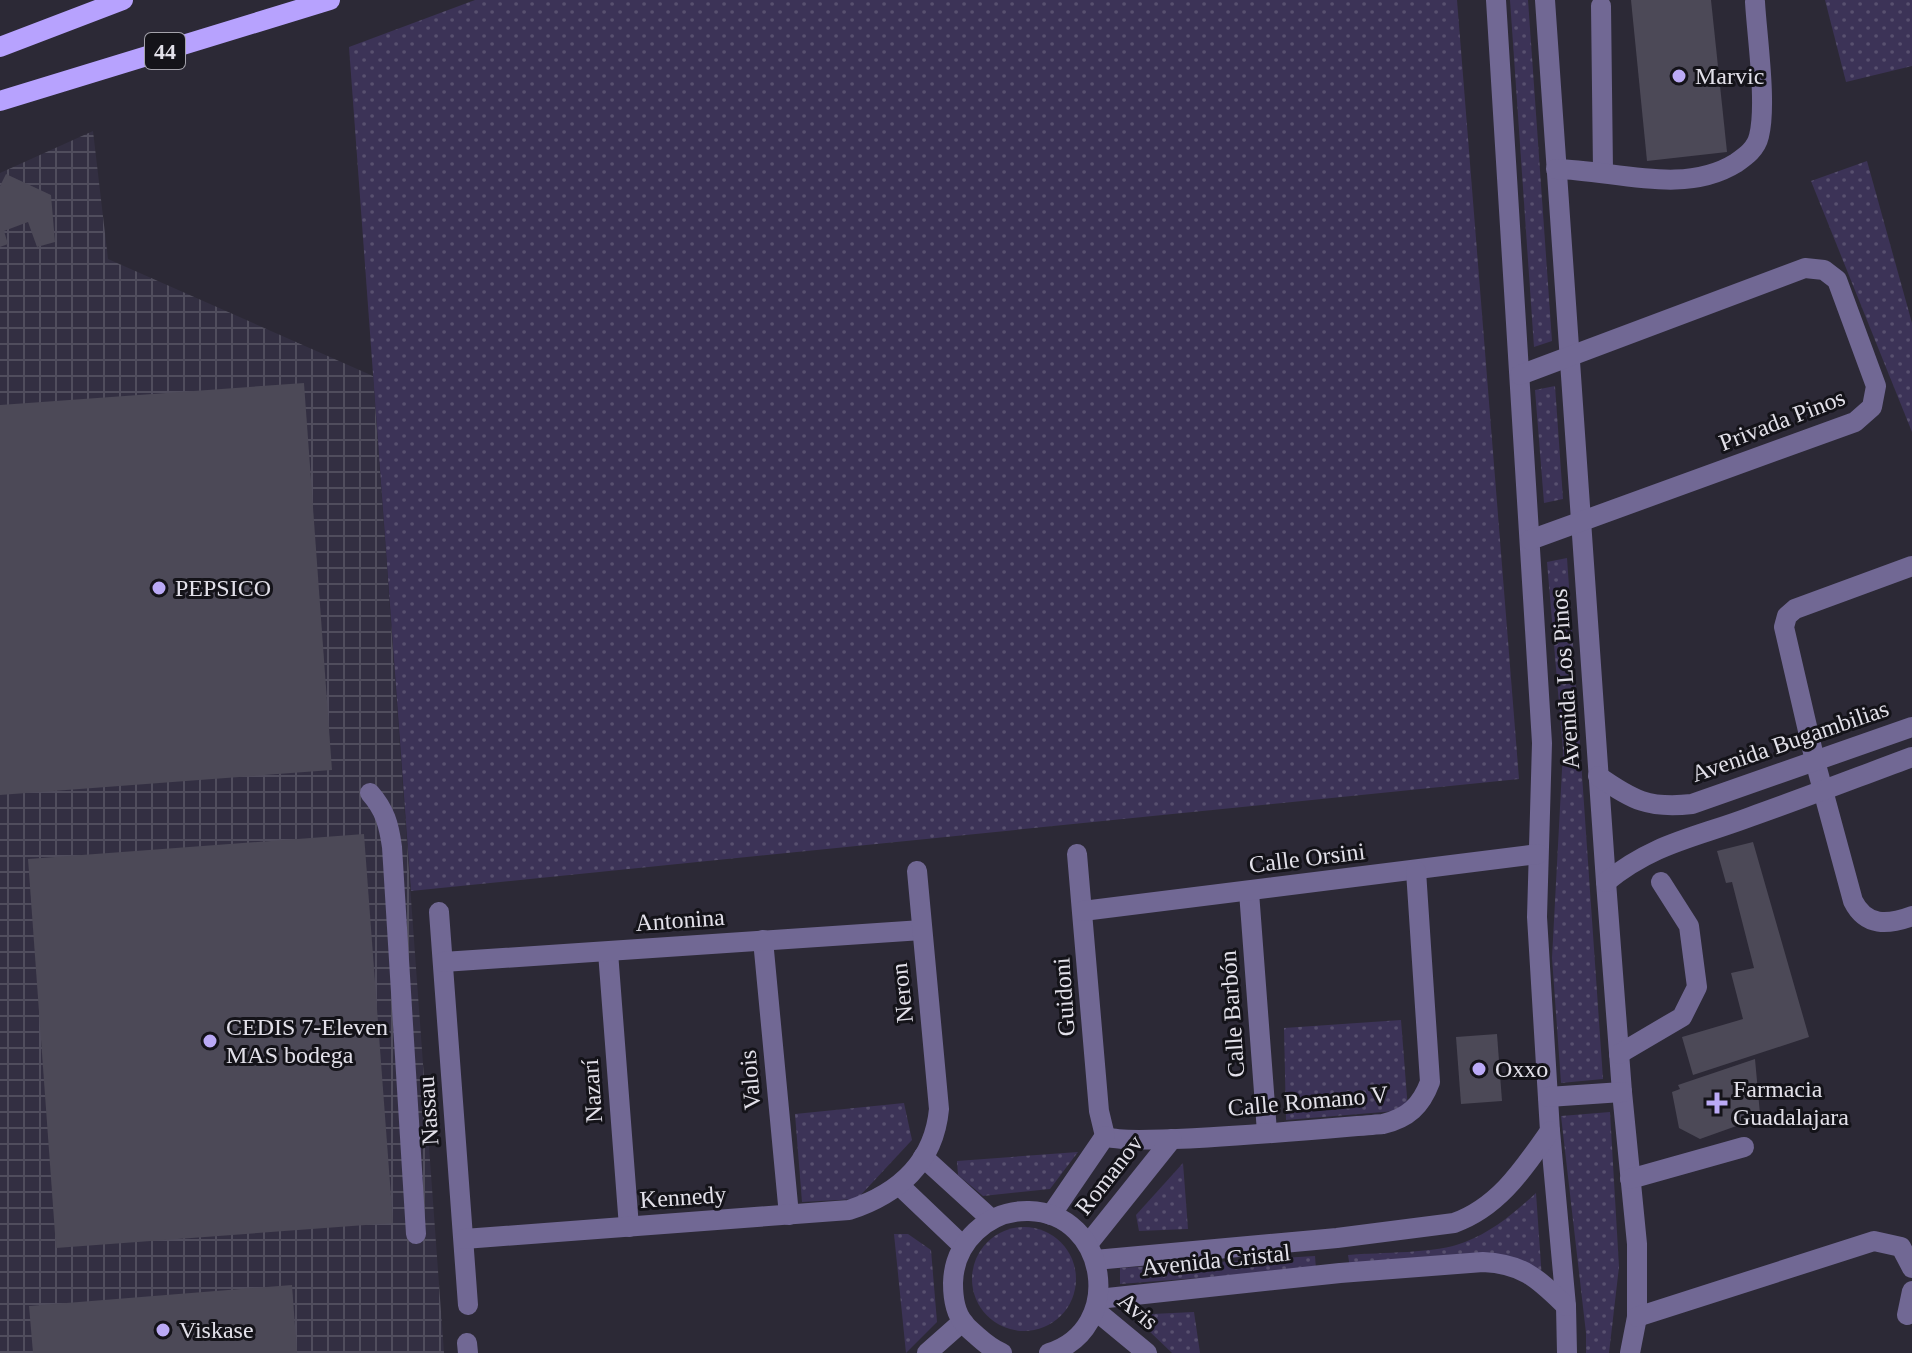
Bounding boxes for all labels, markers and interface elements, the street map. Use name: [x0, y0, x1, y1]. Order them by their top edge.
road number: 44: [145, 33, 185, 69]
place label: Marvic: [1695, 63, 1764, 89]
marker: Marvic: [1670, 67, 1688, 85]
street label: Privada Pinos: [1715, 384, 1849, 456]
place label: PEPSICO: [175, 575, 271, 601]
marker: PEPSICO: [150, 579, 168, 597]
street label: Avenida Los Pinos: [1546, 588, 1584, 770]
street label: Avenida Bugambilias: [1688, 695, 1892, 787]
street label: Calle Orsini: [1248, 838, 1367, 878]
street label: Antonina: [635, 904, 726, 936]
street label: Calle Barbón: [1215, 950, 1249, 1078]
street label: Guidoni: [1048, 957, 1080, 1037]
street label: Neron: [886, 962, 918, 1024]
place label: CEDIS 7-Eleven MAS bodega: [226, 1014, 388, 1068]
marker: CEDIS 7-Eleven MAS bodega: [201, 1032, 219, 1050]
street label: Valois: [734, 1049, 766, 1111]
place label: Oxxo: [1495, 1056, 1548, 1082]
street label: Nazarí: [577, 1058, 607, 1124]
marker: Oxxo: [1470, 1060, 1488, 1078]
street label: Nassau: [413, 1076, 443, 1146]
place label: Farmacia Guadalajara: [1733, 1076, 1849, 1130]
street label: Calle Romano V: [1227, 1081, 1390, 1121]
marker: Farmacia Guadalajara: [1708, 1094, 1726, 1112]
street label: Romanov: [1070, 1130, 1148, 1220]
street label: Kennedy: [639, 1181, 727, 1213]
street label: Avenida Cristal: [1140, 1239, 1292, 1281]
street label: Avis: [1113, 1287, 1163, 1335]
place label: Viskase: [179, 1317, 254, 1343]
marker: Viskase: [154, 1321, 172, 1339]

